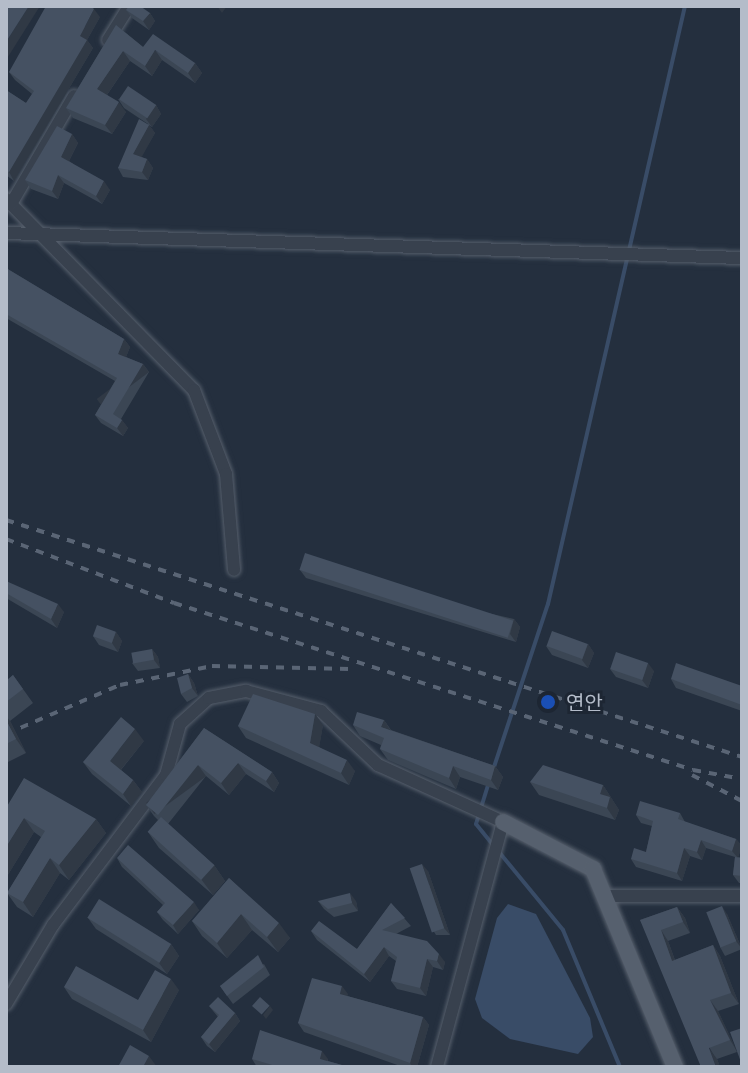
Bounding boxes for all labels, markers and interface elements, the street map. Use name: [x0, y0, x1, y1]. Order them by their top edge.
place label: 연안: [566, 690, 603, 714]
marker: 연안: [537, 691, 559, 713]

